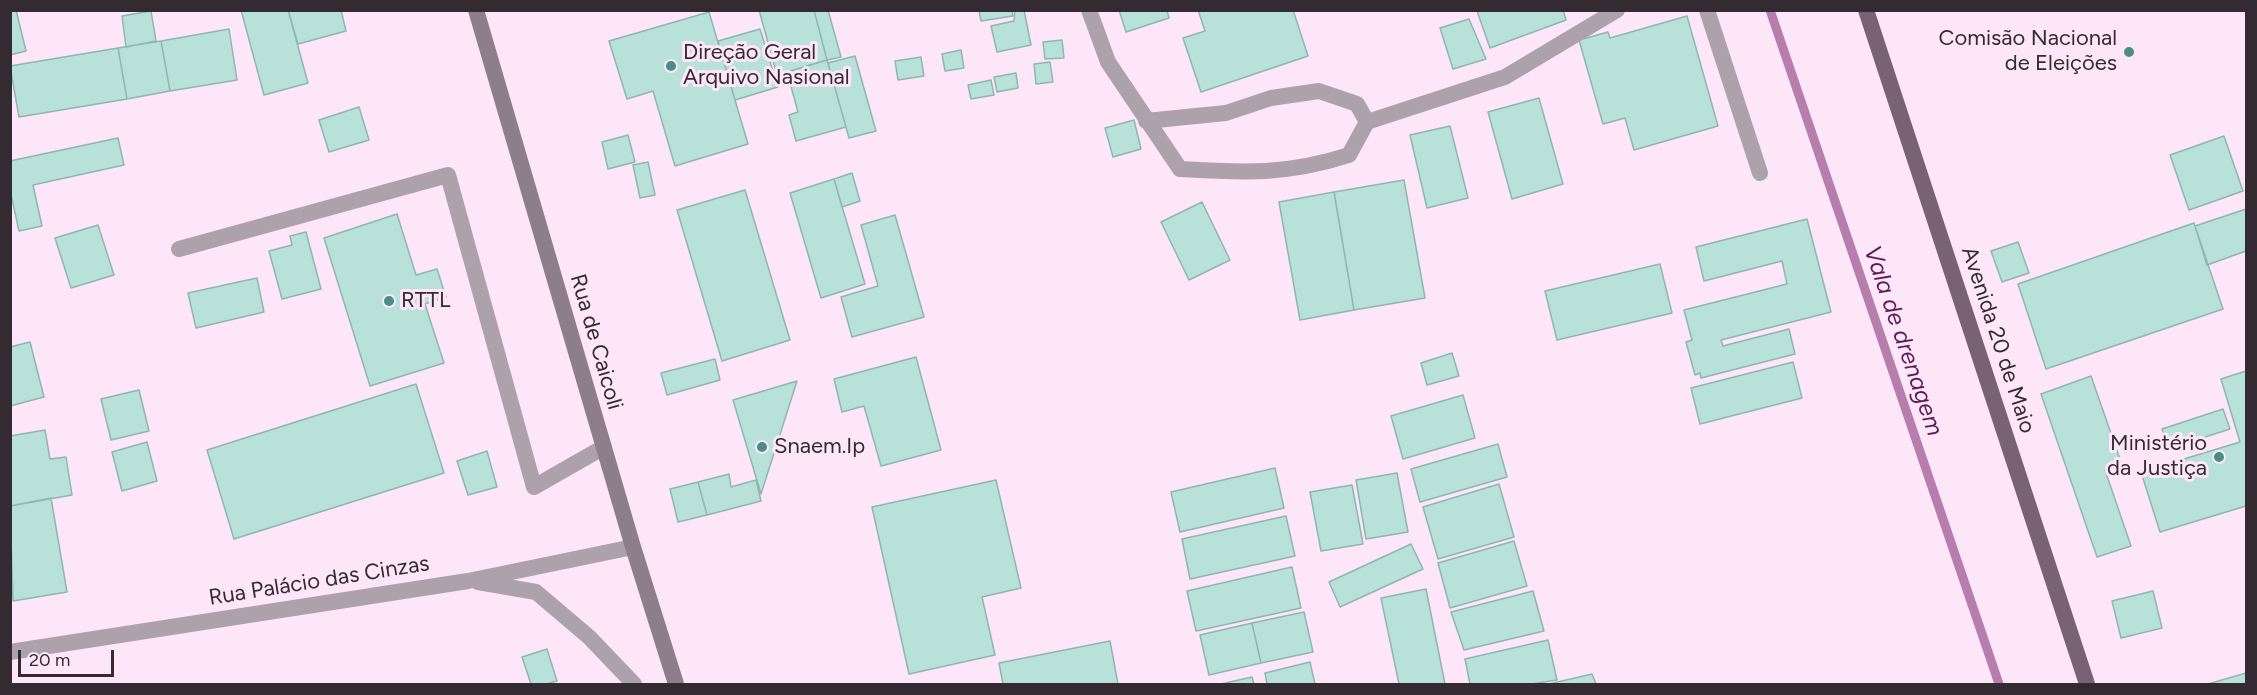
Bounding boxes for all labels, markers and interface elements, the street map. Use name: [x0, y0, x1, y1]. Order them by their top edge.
place label: Comisão Nacional de Eleições: [1939, 26, 2117, 78]
place label: Direção Geral Arquivo Nasional: [683, 40, 850, 92]
marker: Comisão Nacional de Eleições: [2122, 45, 2136, 59]
marker: Direção Geral Arquivo Nasional: [664, 59, 678, 73]
water label: Vala de drenagem: [1857, 242, 1949, 440]
street label: Avenida 20 de Maio: [1955, 243, 2041, 437]
street label: Rua de Caicoli: [564, 271, 628, 413]
place label: RTTL: [401, 288, 450, 314]
marker: RTTL: [382, 294, 396, 308]
place label: Ministério da Justiça: [2107, 431, 2207, 482]
place label: Snaem.Ip: [774, 434, 865, 460]
marker: Snaem.Ip: [755, 440, 769, 454]
marker: Ministério da Justiça: [2212, 450, 2226, 464]
street label: Rua Palácio das Cinzas: [207, 551, 431, 611]
scale bar: [21, 638, 117, 676]
text: 20 m: [29, 649, 70, 671]

